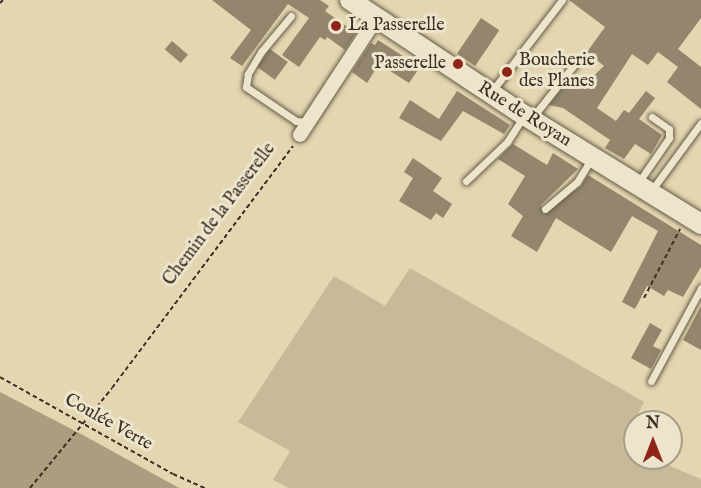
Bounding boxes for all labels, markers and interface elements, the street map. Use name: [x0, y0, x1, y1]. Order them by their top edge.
place label: La Passerelle: [348, 15, 444, 37]
marker: La Passerelle: [329, 19, 343, 33]
place label: Boucherie des Planes: [519, 51, 595, 94]
place label: Passerelle: [374, 53, 446, 75]
marker: Passerelle: [451, 57, 465, 71]
marker: Boucherie des Planes: [500, 65, 514, 79]
street label: Rue de Royan: [473, 78, 575, 152]
street label: Chemin de la Passerelle: [159, 139, 281, 291]
street label: Coulée Verte: [60, 390, 156, 456]
north arrow: [623, 410, 683, 470]
text: N: [646, 414, 660, 434]

